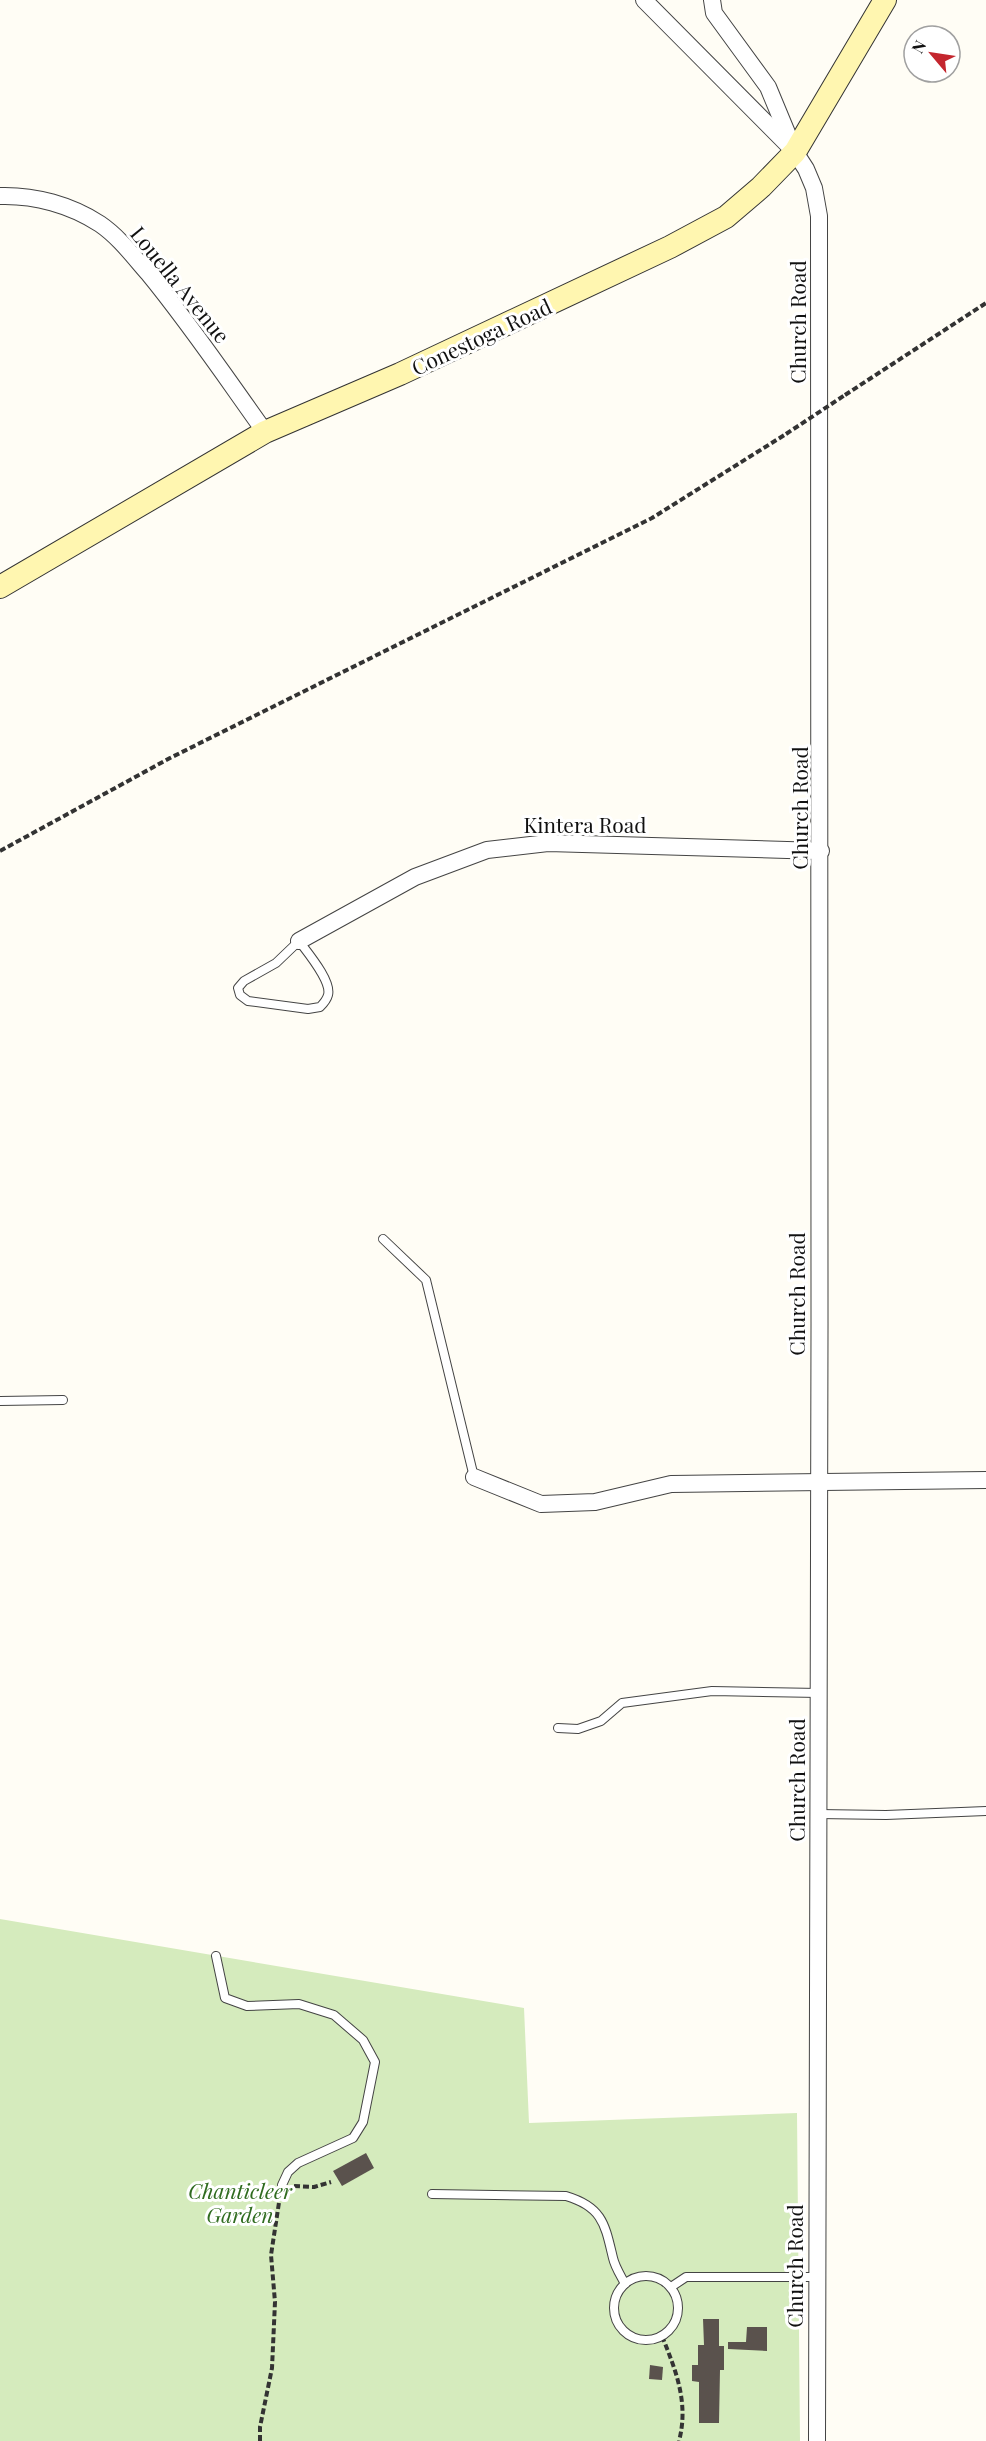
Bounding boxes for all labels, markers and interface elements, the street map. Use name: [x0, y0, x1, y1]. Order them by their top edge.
north arrow: [902, 24, 962, 84]
text: N: [906, 36, 931, 57]
street label: Louella Avenue: [125, 220, 237, 348]
street label: Church Road: [783, 260, 811, 384]
street label: Conestoga Road: [406, 291, 556, 381]
street label: Church Road: [785, 746, 813, 870]
street label: Kintera Road: [523, 810, 647, 838]
street label: Church Road: [782, 1232, 810, 1356]
street label: Church Road: [782, 1718, 810, 1842]
park label: Chanticleer Garden: [188, 2176, 293, 2228]
street label: Church Road: [780, 2204, 808, 2328]

